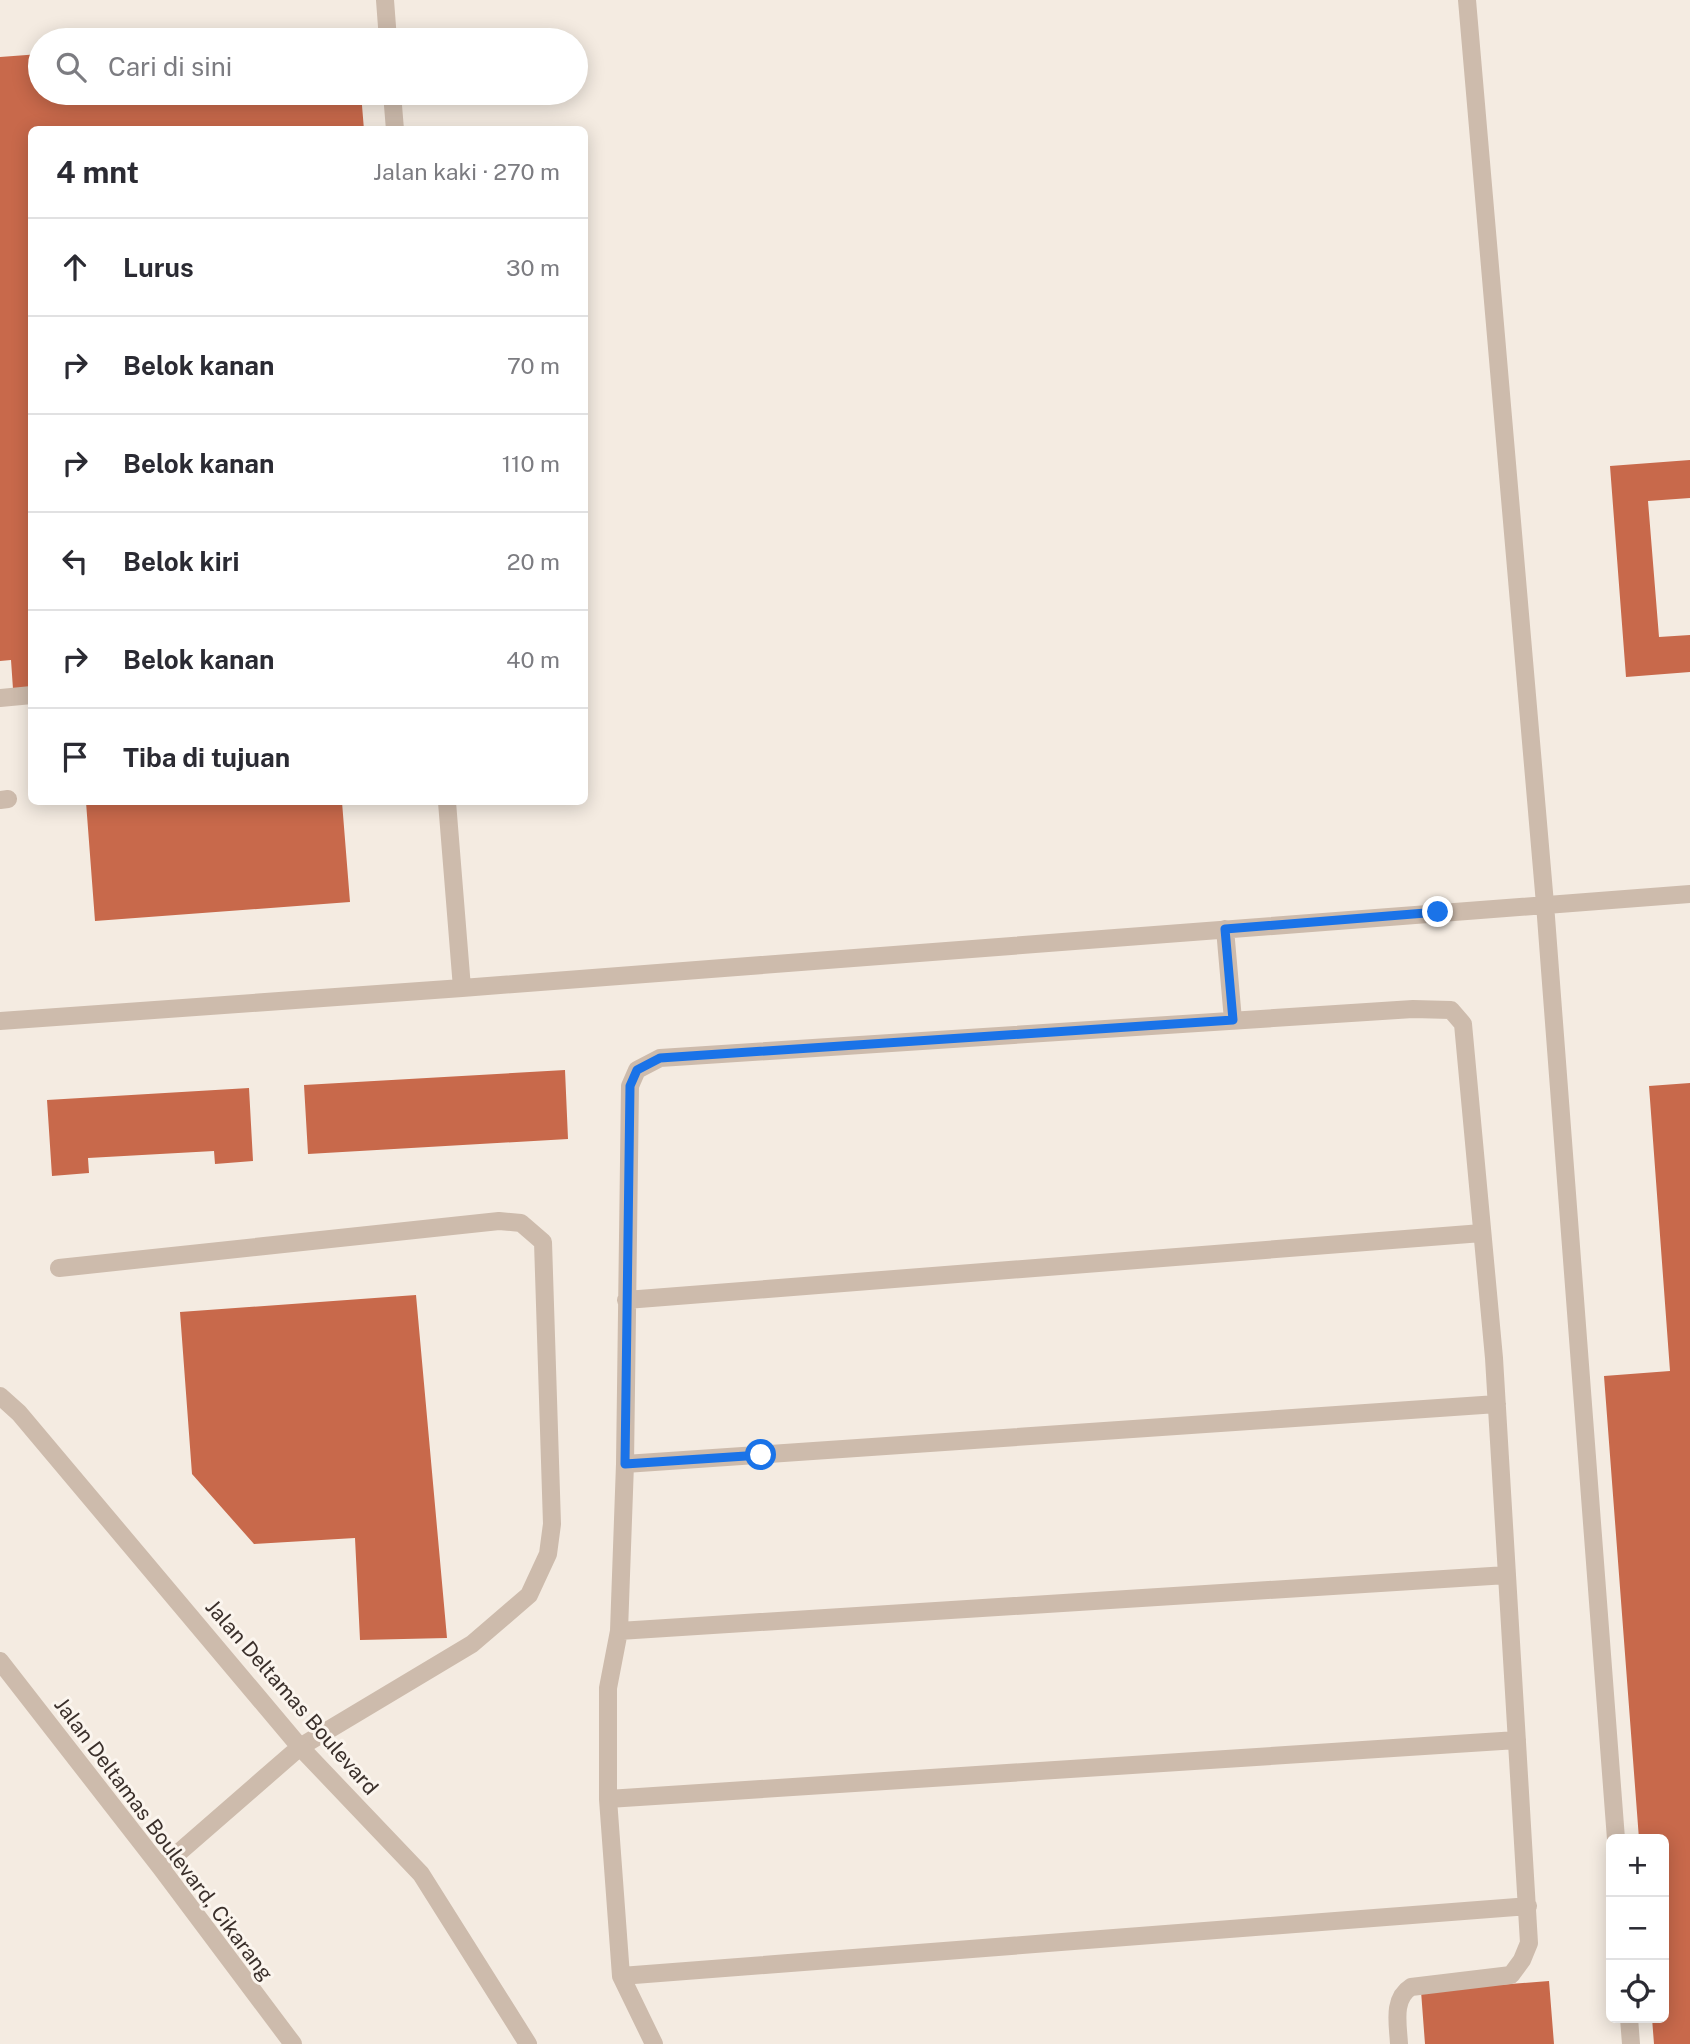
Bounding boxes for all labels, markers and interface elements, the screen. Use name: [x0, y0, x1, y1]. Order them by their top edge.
search box: [28, 28, 588, 105]
icon: search: [52, 48, 90, 86]
text: Cari di sini: [108, 51, 232, 82]
text: 4 mnt: [56, 154, 139, 190]
text: Jalan kaki · 270 m: [373, 158, 560, 185]
icon: ahead: [56, 248, 94, 286]
text: Lurus: [123, 252, 194, 283]
text: 30 m: [506, 254, 560, 281]
icon: right: [56, 346, 94, 384]
text: Belok kanan: [123, 350, 274, 381]
text: 70 m: [507, 352, 560, 379]
icon: right: [56, 444, 94, 482]
text: Belok kanan: [123, 448, 274, 479]
text: 110 m: [502, 450, 560, 477]
icon: left: [56, 542, 94, 580]
text: Belok kiri: [123, 546, 239, 577]
text: 20 m: [507, 548, 560, 575]
icon: right: [56, 640, 94, 678]
text: Belok kanan: [123, 644, 274, 675]
text: 40 m: [506, 646, 560, 673]
icon: arrive: [56, 738, 94, 776]
text: Tiba di tujuan: [123, 742, 290, 773]
route end: [1422, 896, 1453, 927]
route start: [745, 1439, 776, 1470]
street label: Jalan Deltamas Boulevard: [200, 1594, 384, 1800]
street label: Jalan Deltamas Boulevard, Cikarang: [49, 1693, 279, 1985]
map controls: [1606, 1834, 1669, 2023]
button: +: [1606, 1834, 1669, 1897]
button: −: [1606, 1897, 1669, 1960]
button: locate: [1606, 1960, 1669, 2023]

